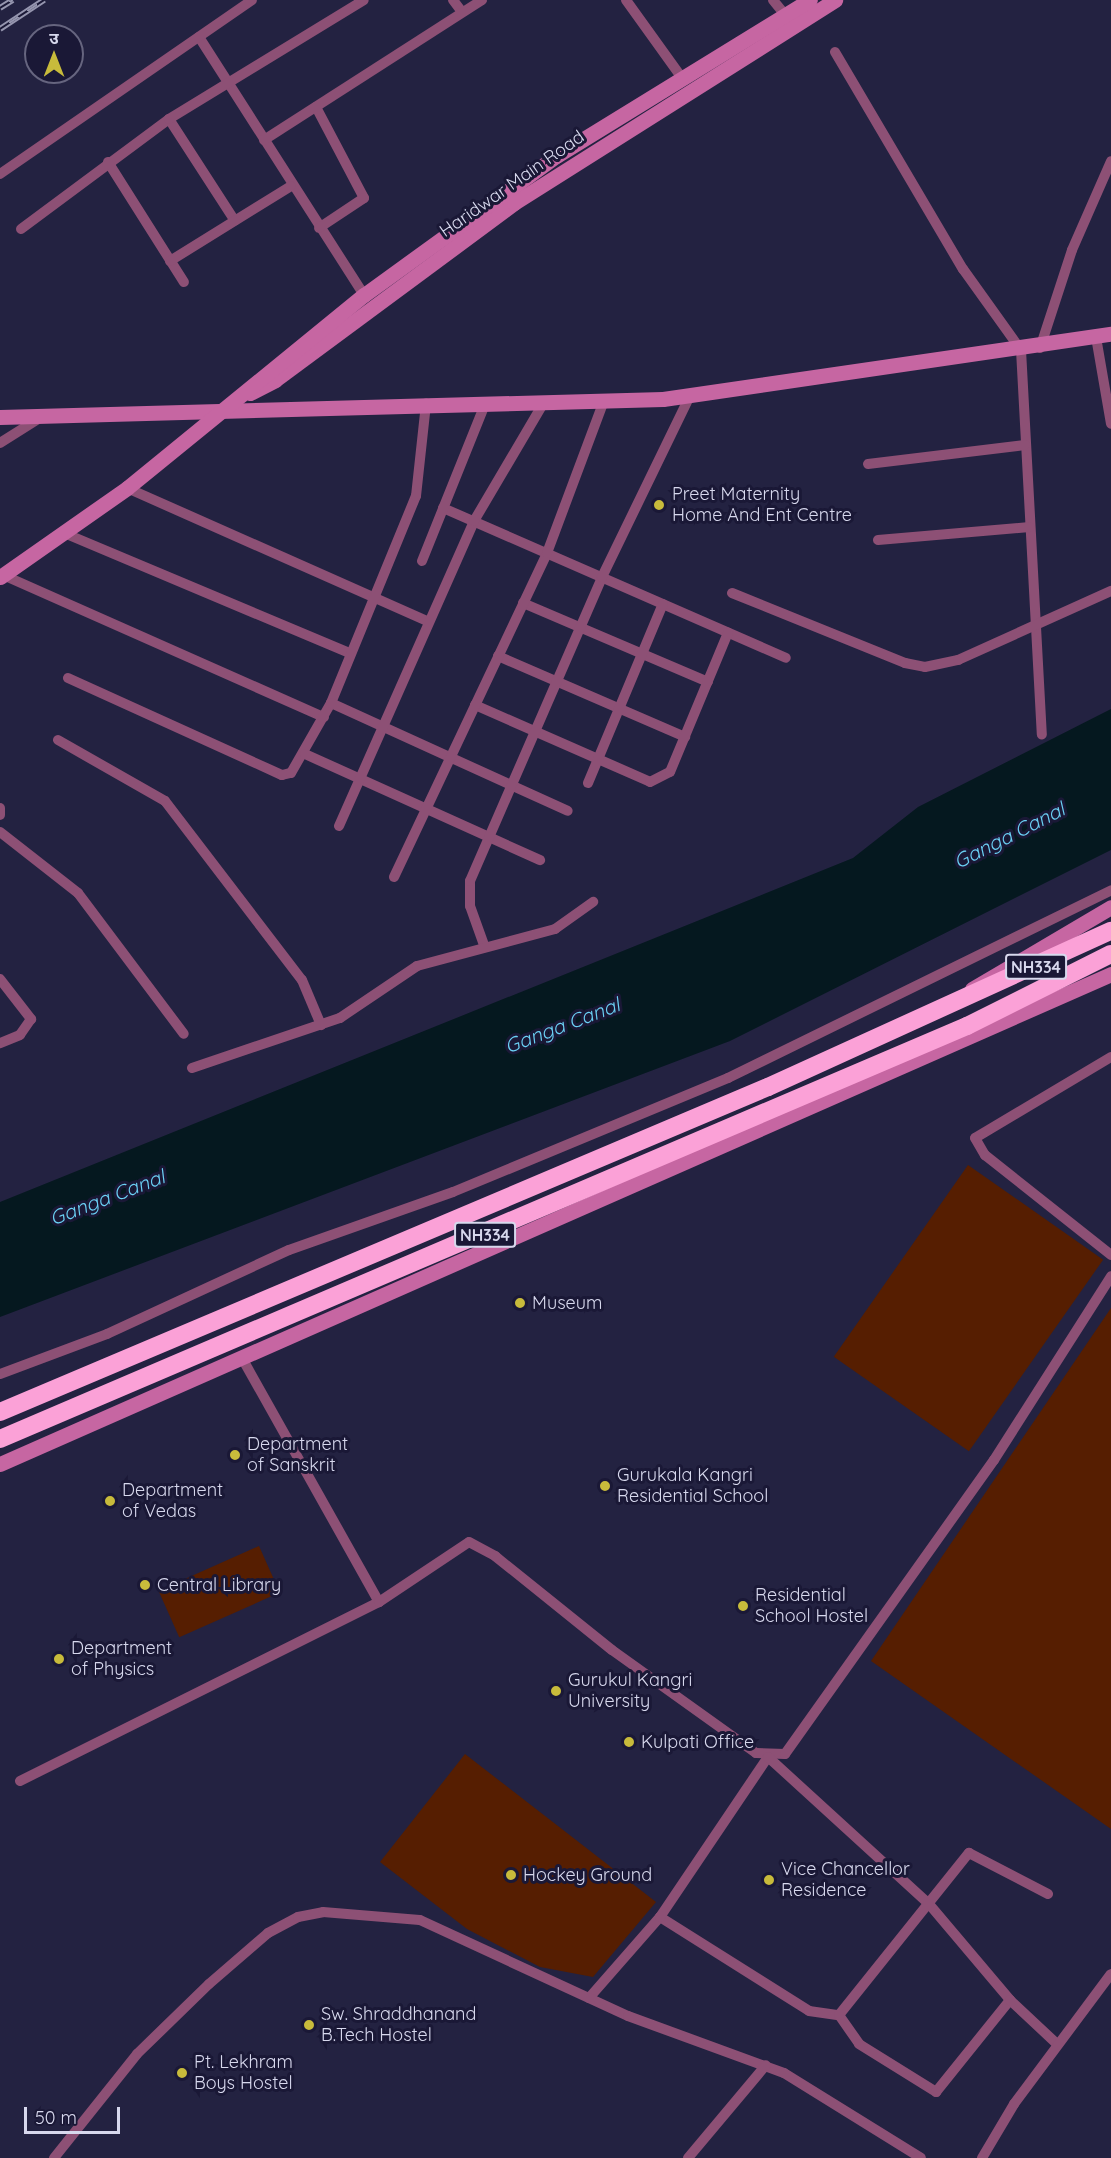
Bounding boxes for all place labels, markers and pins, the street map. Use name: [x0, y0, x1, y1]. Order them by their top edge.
place label: Preet Maternity Home And Ent Centre: [672, 484, 852, 526]
marker: Preet Maternity Home And Ent Centre: [650, 496, 668, 514]
place label: Museum: [532, 1292, 602, 1314]
marker: Museum: [513, 1296, 527, 1310]
place label: Department of Sanskrit: [247, 1434, 348, 1476]
marker: Department of Sanskrit: [228, 1448, 242, 1462]
place label: Gurukala Kangri Residential School: [617, 1465, 768, 1508]
marker: Gurukala Kangri Residential School: [598, 1479, 612, 1493]
place label: Department of Vedas: [122, 1480, 223, 1522]
marker: Department of Vedas: [103, 1494, 117, 1508]
place label: Central Library: [157, 1574, 281, 1596]
marker: Central Library: [138, 1578, 152, 1592]
place label: Residential School Hostel: [755, 1585, 868, 1628]
marker: Residential School Hostel: [736, 1599, 750, 1613]
place label: Department of Physics: [71, 1638, 172, 1680]
marker: Department of Physics: [52, 1652, 66, 1666]
place label: Gurukul Kangri University: [568, 1670, 692, 1712]
marker: Gurukul Kangri University: [549, 1684, 563, 1698]
place label: Kulpati Office: [641, 1731, 754, 1753]
marker: Kulpati Office: [622, 1735, 636, 1749]
place label: Vice Chancellor Residence: [781, 1859, 910, 1902]
place label: Hockey Ground: [523, 1864, 652, 1886]
marker: Hockey Ground: [504, 1868, 518, 1882]
marker: Vice Chancellor Residence: [762, 1873, 776, 1887]
place label: Sw. Shraddhanand B.Tech Hostel: [321, 2004, 476, 2046]
marker: Sw. Shraddhanand B.Tech Hostel: [302, 2018, 316, 2032]
place label: Pt. Lekhram Boys Hostel: [194, 2052, 293, 2094]
marker: Pt. Lekhram Boys Hostel: [175, 2066, 189, 2080]

